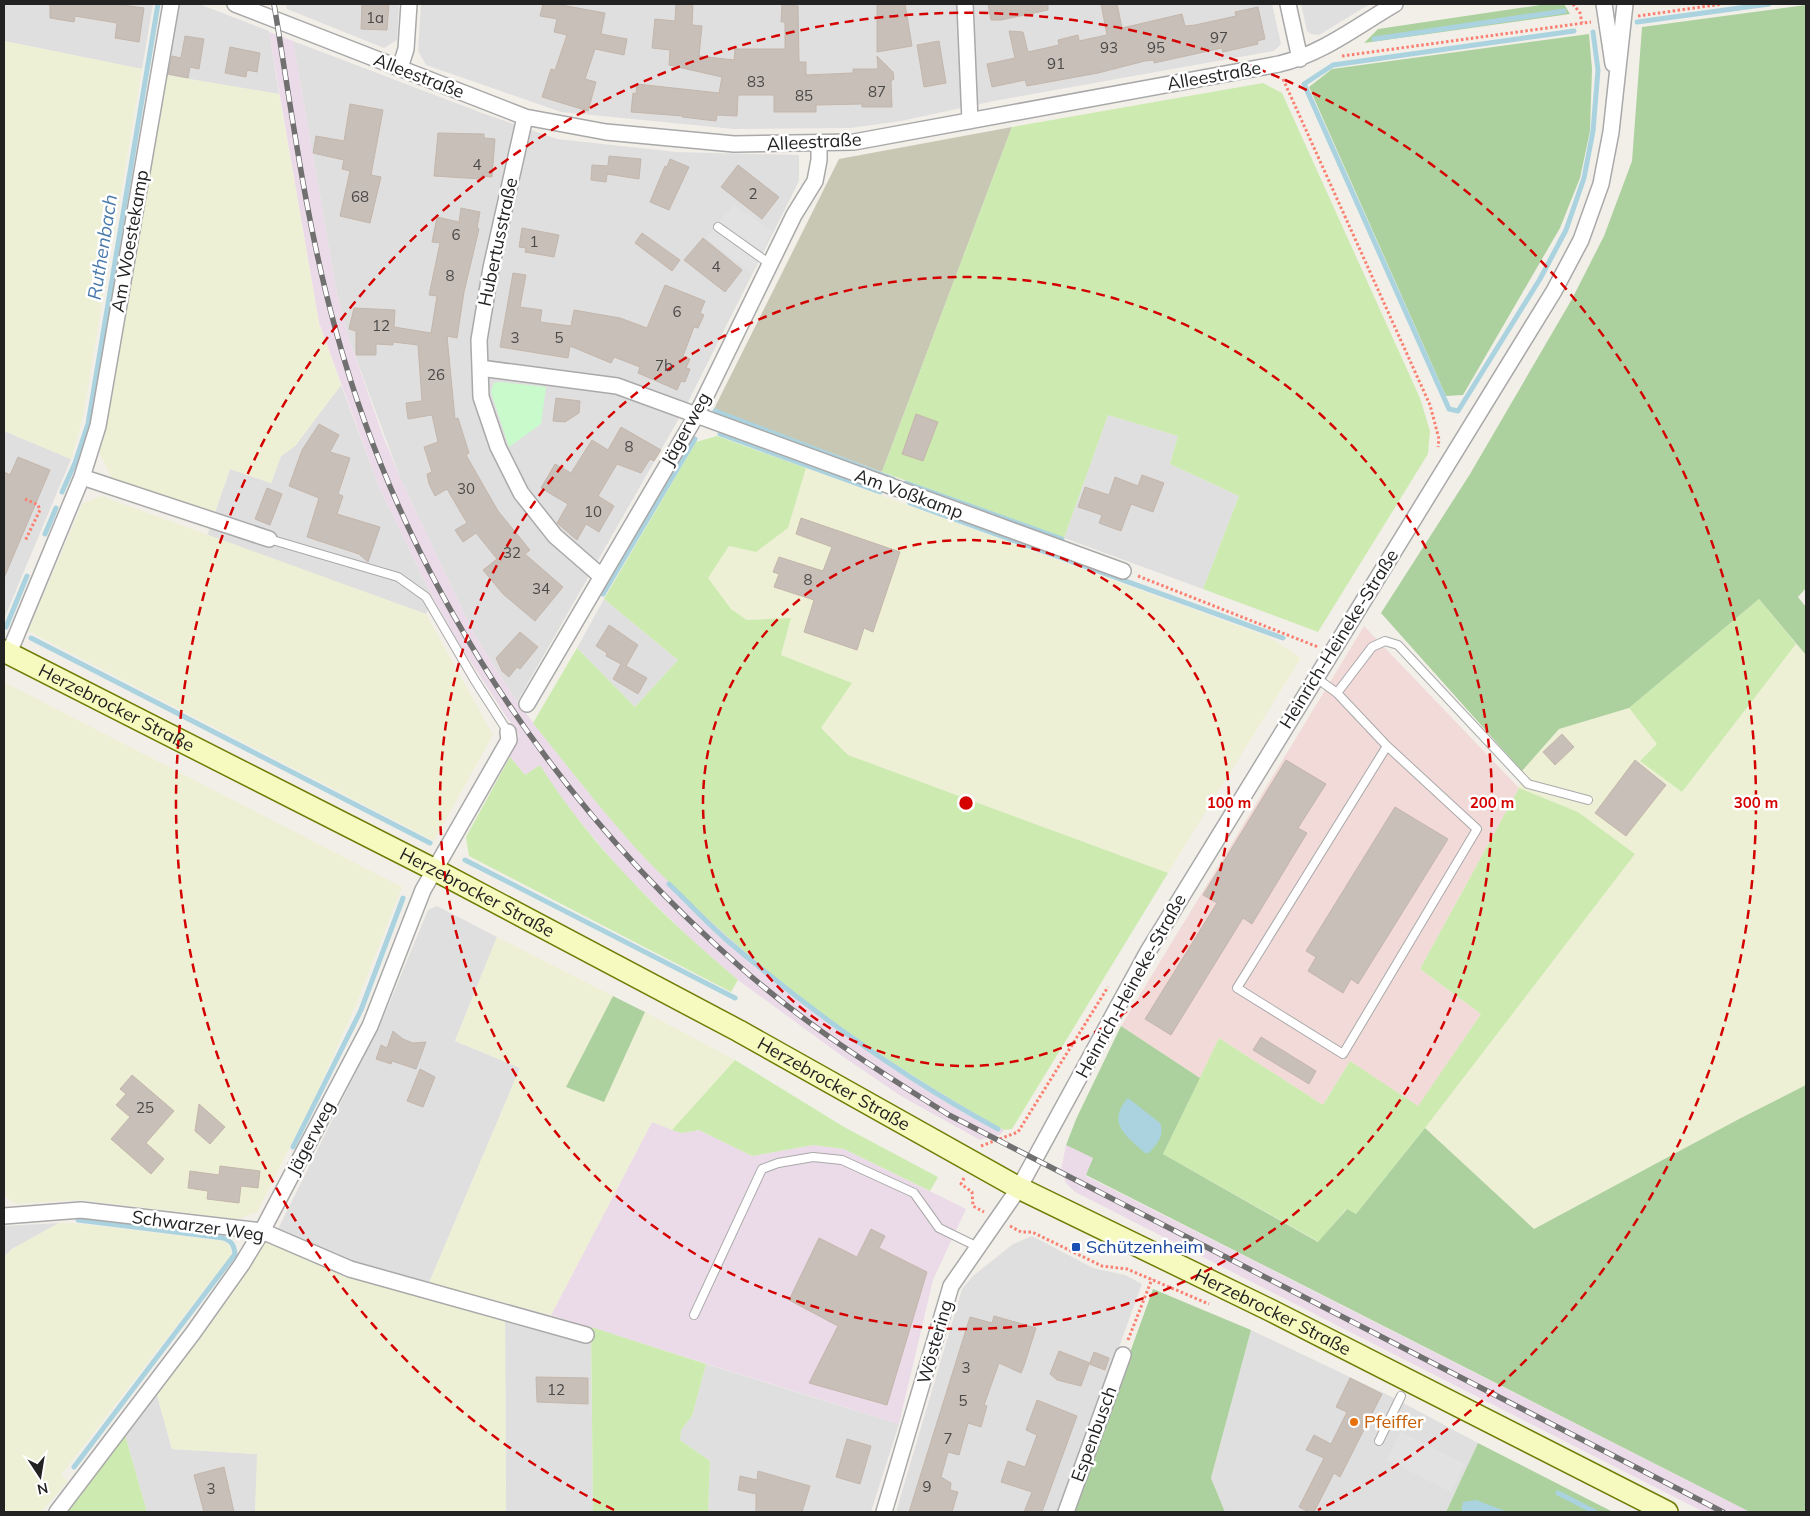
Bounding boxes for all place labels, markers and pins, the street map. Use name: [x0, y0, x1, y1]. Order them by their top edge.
centre of rings: [957, 794, 975, 812]
place label: Schützenheim: [1086, 1235, 1203, 1258]
marker: Schützenheim: [1070, 1241, 1082, 1253]
place label: Pfeiffer: [1364, 1410, 1424, 1433]
marker: Pfeiffer: [1348, 1416, 1360, 1428]

